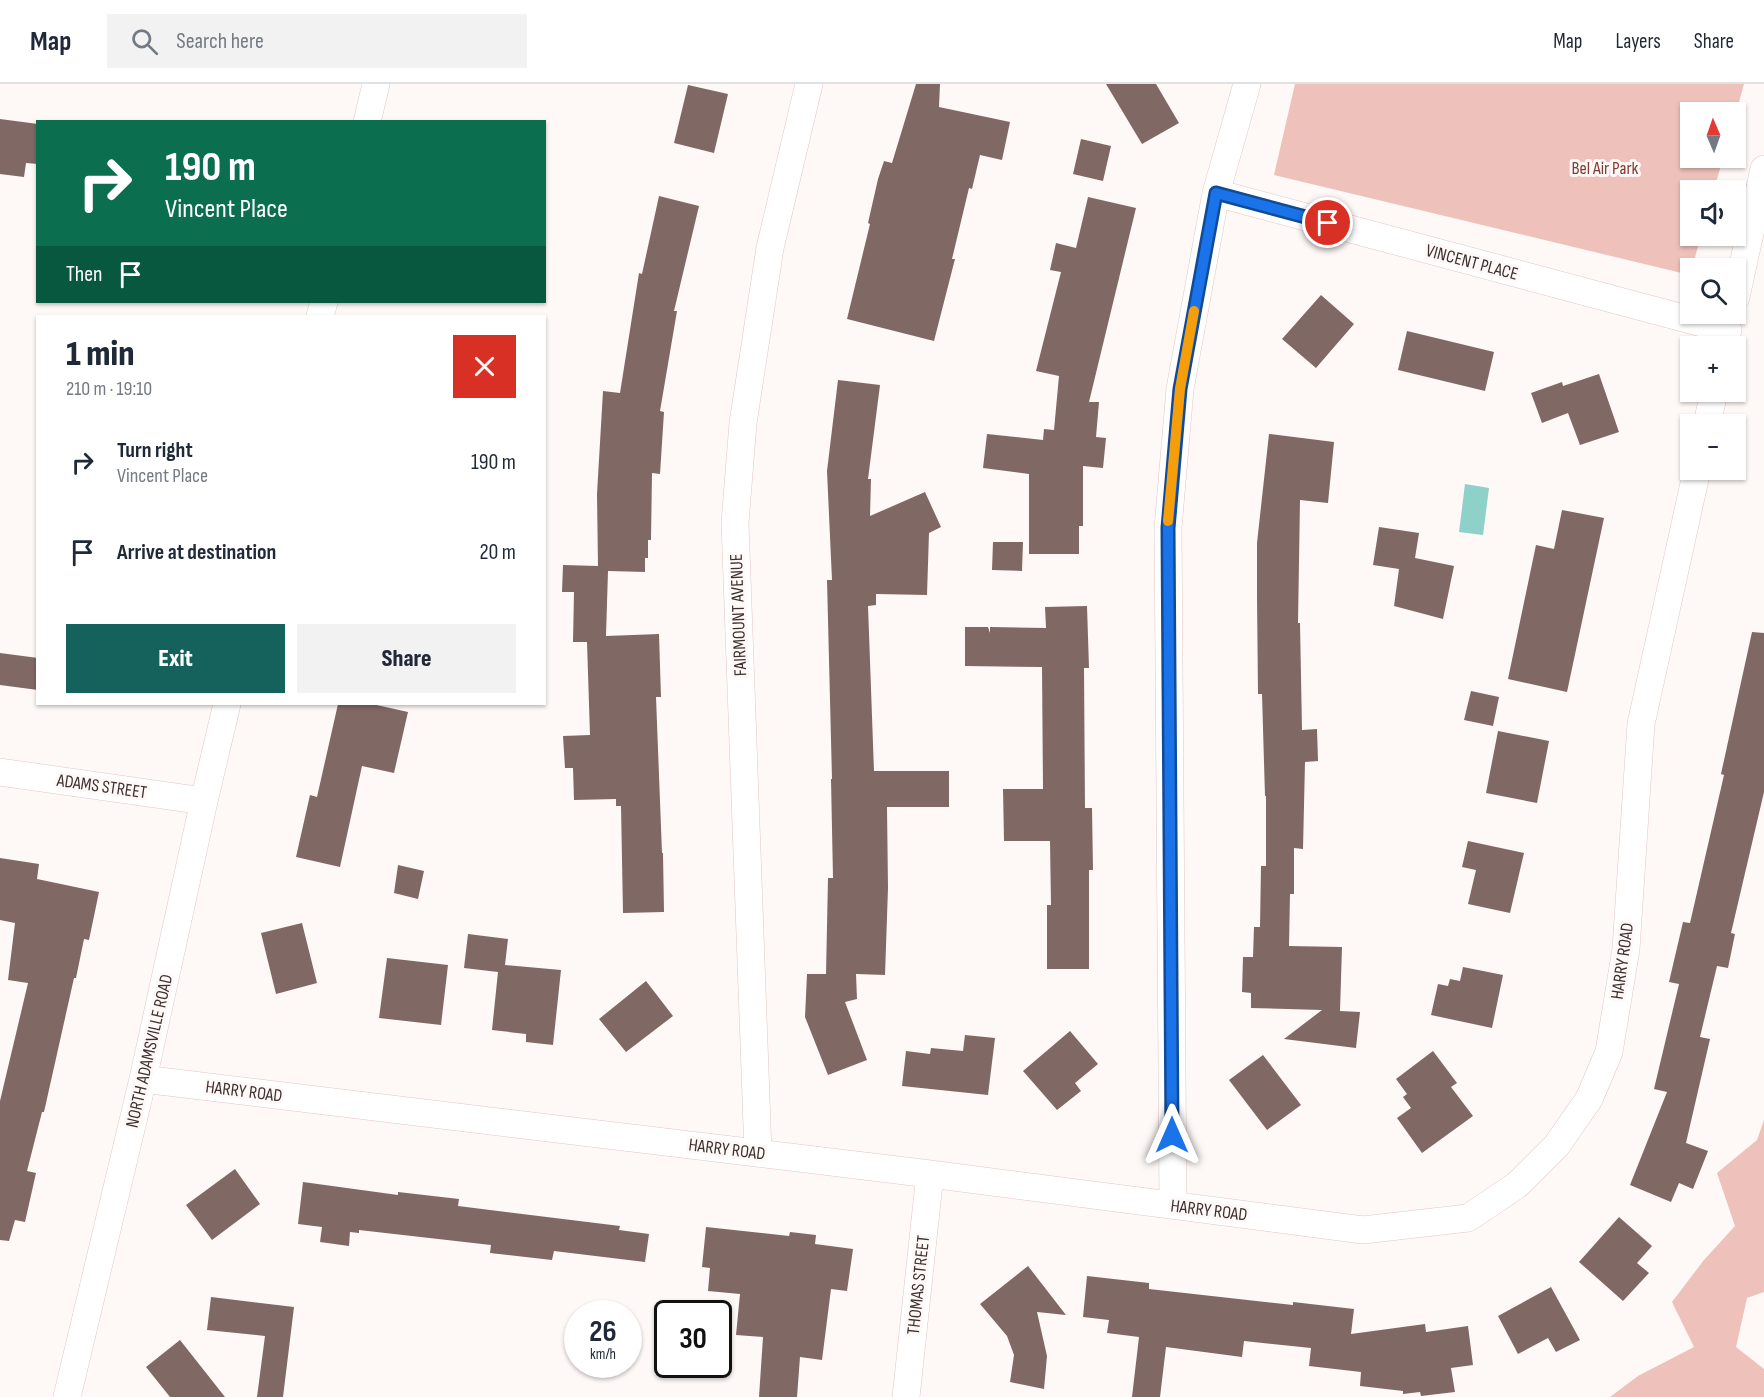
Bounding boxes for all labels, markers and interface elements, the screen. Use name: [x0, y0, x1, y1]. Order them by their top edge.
search box: [107, 14, 527, 68]
text: Map: [30, 25, 71, 58]
icon: search: [128, 25, 161, 58]
text: Search here: [176, 28, 264, 55]
text: Map: [1553, 29, 1582, 54]
text: Layers: [1615, 29, 1661, 54]
text: Share: [1694, 29, 1734, 54]
north arrow: [1680, 102, 1746, 168]
map controls: [1680, 102, 1746, 480]
text: 190 m: [165, 142, 256, 193]
icon: right: [66, 144, 144, 222]
park label: Bel Air Park: [1572, 158, 1639, 179]
button: sound: [1680, 180, 1746, 246]
text: Vincent Place: [165, 193, 288, 225]
pin: [1302, 197, 1353, 248]
icon: arrive: [1311, 206, 1344, 239]
street label: VINCENT PLACE: [1423, 240, 1520, 285]
icon: arrive: [114, 258, 147, 291]
button: search: [1680, 258, 1746, 324]
text: Then: [66, 261, 102, 288]
text: 1 min: [66, 333, 134, 376]
button: close: [453, 335, 516, 398]
button: +: [1680, 336, 1746, 402]
text: 210 m · 19:10: [66, 377, 152, 401]
button: −: [1680, 414, 1746, 480]
text: Turn right: [117, 437, 193, 464]
icon: right: [66, 446, 99, 479]
text: 190 m: [471, 449, 516, 476]
text: Vincent Place: [117, 464, 208, 488]
icon: arrive: [66, 536, 99, 569]
text: Arrive at destination: [117, 539, 276, 566]
text: 20 m: [480, 539, 516, 566]
street label: FAIRMOUNT AVENUE: [726, 553, 751, 677]
button: Exit: [66, 624, 285, 693]
button: Share: [297, 624, 516, 693]
street label: ADAMS STREET: [55, 770, 148, 803]
street label: HARRY ROAD: [1607, 921, 1638, 1001]
street label: NORTH ADAMSVILLE ROAD: [122, 972, 177, 1130]
street label: HARRY ROAD: [204, 1076, 284, 1107]
position arrow: [1140, 1103, 1204, 1167]
street label: HARRY ROAD: [687, 1134, 767, 1165]
street label: HARRY ROAD: [1169, 1195, 1249, 1226]
street label: THOMAS STREET: [903, 1234, 934, 1336]
speed limit sign: 30: [654, 1300, 732, 1378]
text: 26: [589, 1314, 617, 1350]
text: km/h: [590, 1345, 616, 1364]

